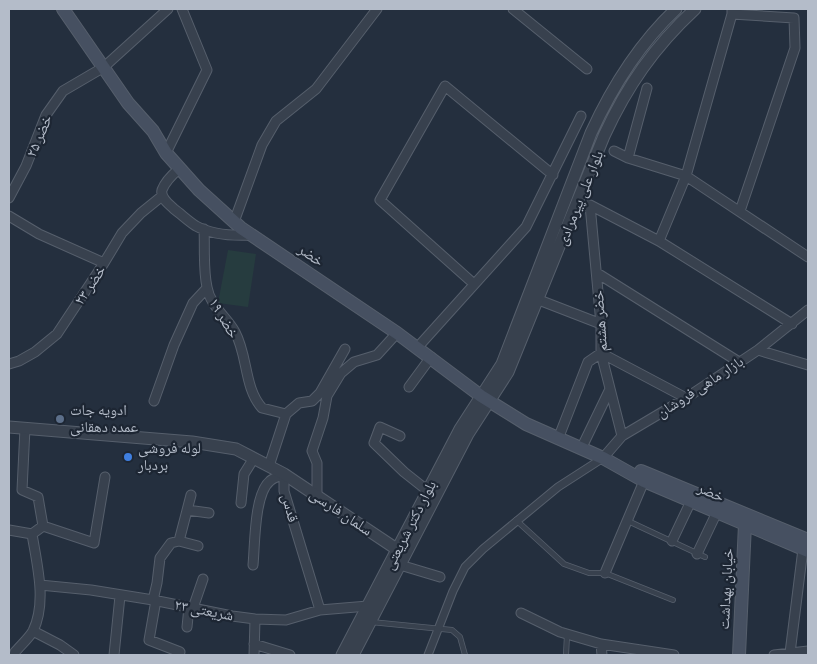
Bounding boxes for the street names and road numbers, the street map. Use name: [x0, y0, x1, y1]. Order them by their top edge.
street label: خضر ۲۵: [21, 111, 56, 160]
street label: بلوار علی پیرمرادی: [552, 148, 608, 248]
street label: خضر: [294, 239, 328, 270]
street label: خضر ۲۳: [69, 261, 110, 308]
street label: خضر هشتم: [588, 289, 612, 352]
street label: خضر ۱۹: [205, 294, 244, 342]
street label: بازار ماهی فروشان: [653, 351, 747, 423]
street label: بلوار دکتر شریعتی: [379, 477, 441, 573]
street label: خضر: [694, 477, 728, 506]
street label: سلمان فارسی: [306, 484, 376, 540]
street label: قدس: [277, 492, 303, 524]
street label: خیابان بهداشت: [714, 547, 738, 630]
street label: شریعتی ۲۳: [173, 594, 235, 626]

